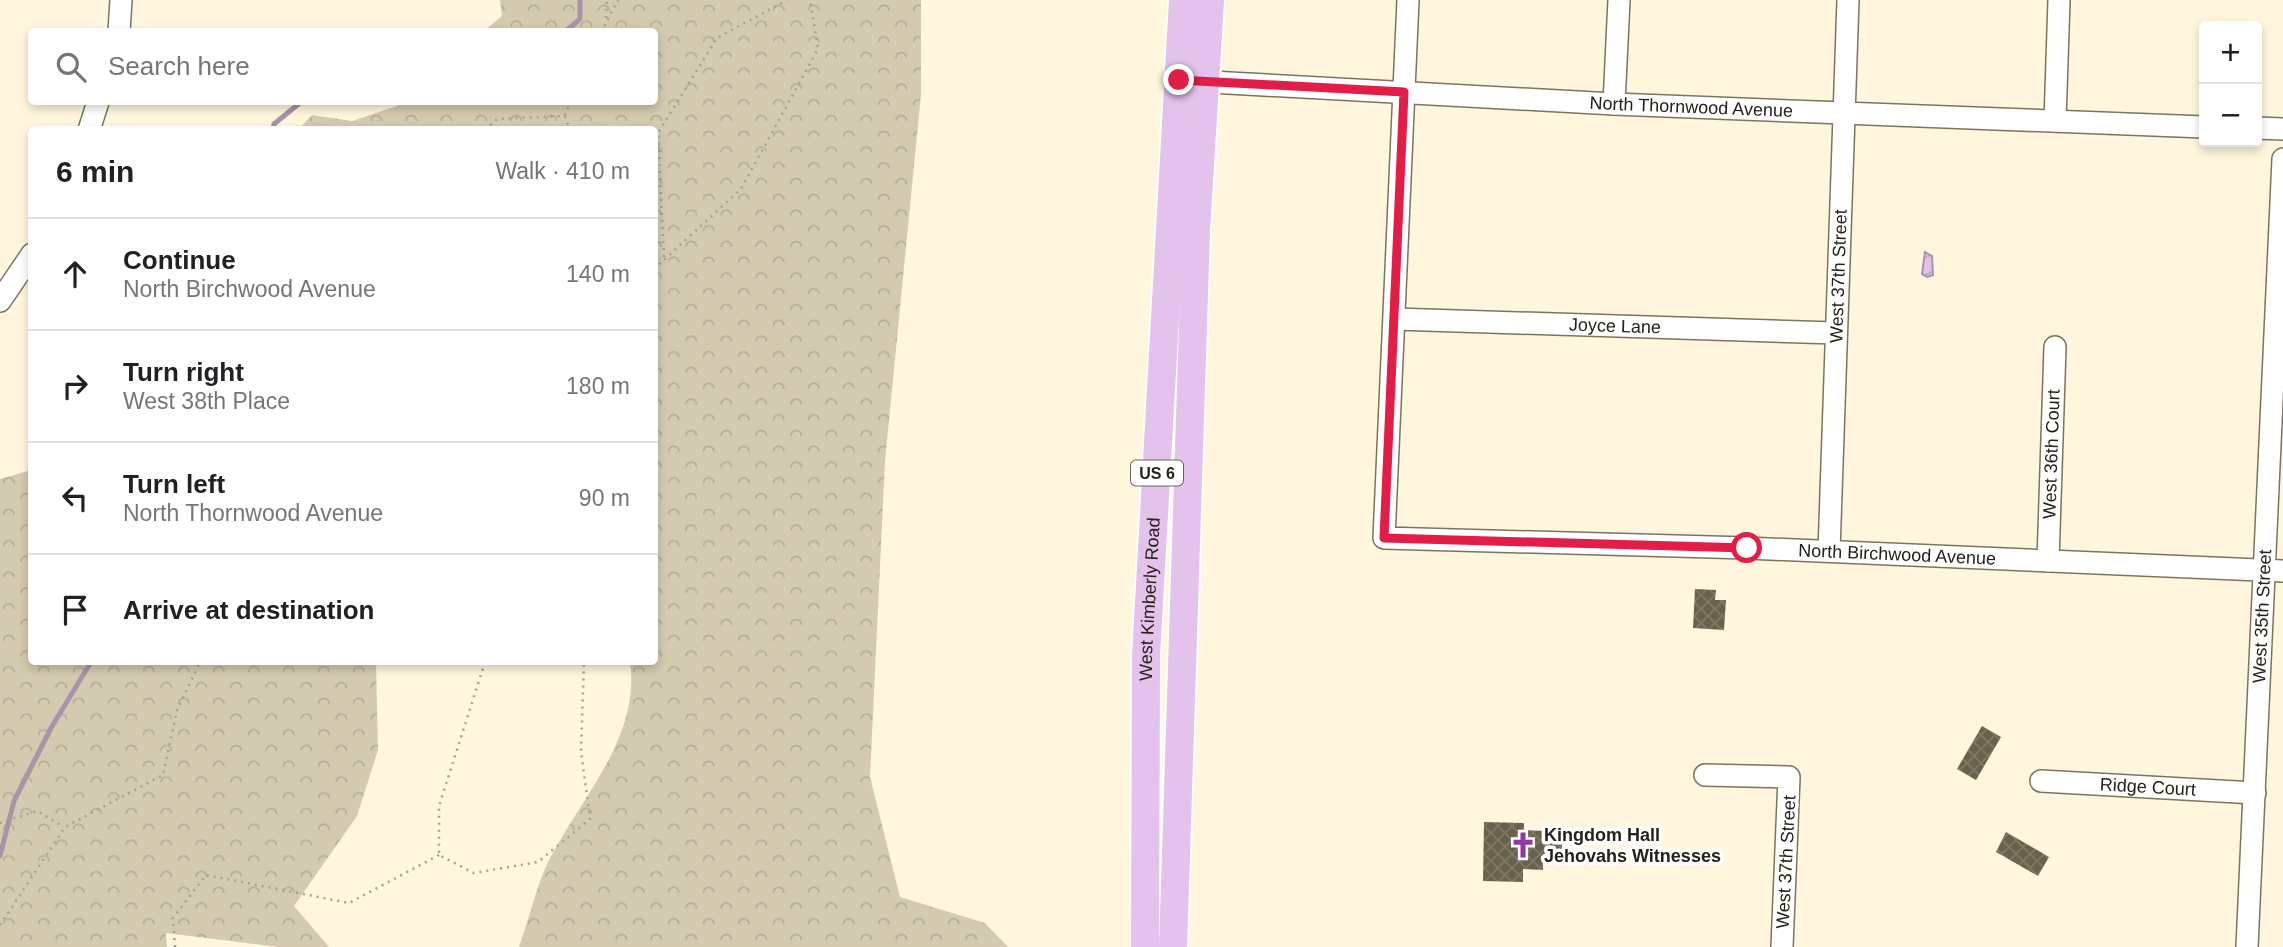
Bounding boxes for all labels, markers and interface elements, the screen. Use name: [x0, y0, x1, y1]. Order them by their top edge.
map controls: [2199, 21, 2262, 147]
button: +: [2199, 21, 2262, 84]
search box: [28, 28, 658, 105]
icon: search: [52, 48, 90, 86]
text: Search here: [108, 51, 250, 81]
route end: [1163, 64, 1194, 95]
button: −: [2199, 84, 2262, 147]
street label: North Thornwood Avenue: [1589, 93, 1793, 121]
text: 6 min: [56, 155, 134, 188]
text: Walk · 410 m: [495, 158, 630, 184]
street label: West 37th Street: [1826, 209, 1851, 343]
text: Continue: [123, 245, 236, 275]
icon: ahead: [56, 255, 94, 293]
text: 140 m: [566, 261, 630, 287]
text: North Birchwood Avenue: [123, 276, 376, 302]
street label: Joyce Lane: [1569, 315, 1661, 337]
text: Turn right: [123, 357, 244, 387]
icon: right: [56, 367, 94, 405]
text: 180 m: [566, 373, 630, 399]
text: West 38th Place: [123, 388, 290, 414]
street label: West 36th Court: [2039, 389, 2064, 519]
road number: US 6: [1131, 460, 1183, 486]
text: Turn left: [123, 469, 225, 499]
icon: left: [56, 479, 94, 517]
text: 90 m: [579, 485, 630, 511]
text: North Thornwood Avenue: [123, 500, 383, 526]
street label: West Kimberly Road: [1136, 517, 1164, 681]
route start: [1731, 532, 1762, 563]
street label: North Birchwood Avenue: [1798, 540, 1996, 569]
street label: West 35th Street: [2249, 549, 2275, 684]
icon: arrive: [56, 591, 94, 629]
text: Arrive at destination: [123, 595, 374, 625]
street label: Ridge Court: [2099, 774, 2196, 800]
street label: West 37th Street: [1773, 795, 1799, 929]
place label: Kingdom Hall Jehovahs Witnesses: [1544, 825, 1721, 866]
church icon: Kingdom Hall Jehovahs Witnesses: [1508, 830, 1538, 860]

